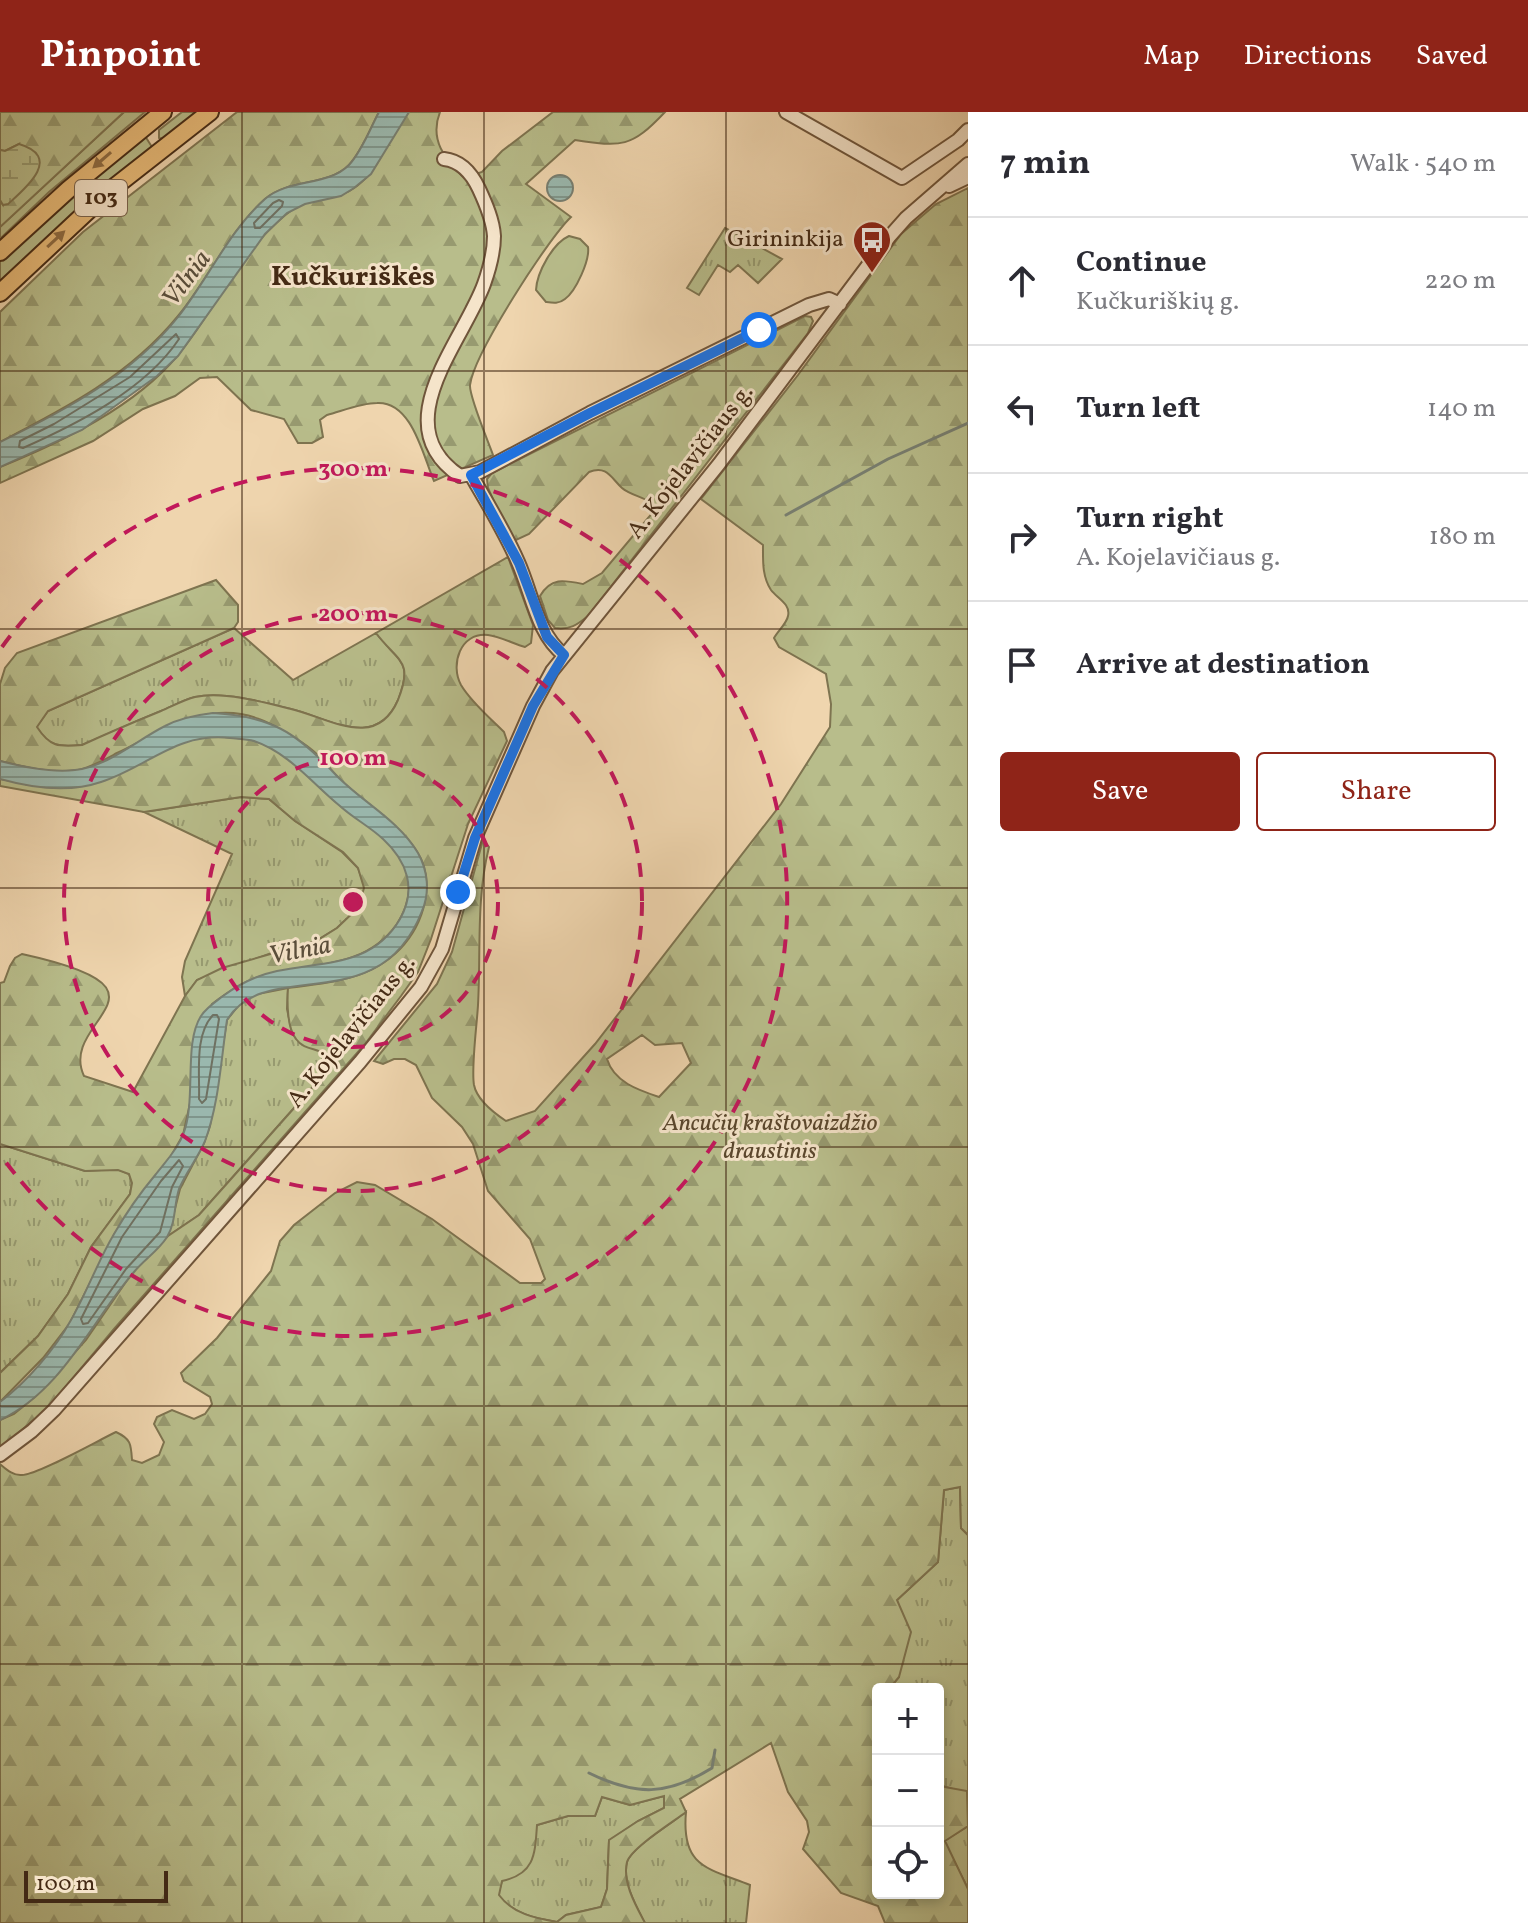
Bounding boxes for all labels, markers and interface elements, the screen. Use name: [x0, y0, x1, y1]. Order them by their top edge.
text: Pinpoint: [40, 30, 201, 83]
text: Map: [1144, 37, 1200, 76]
text: Directions: [1244, 37, 1372, 76]
text: Saved: [1416, 37, 1488, 76]
text: 7 min: [1000, 141, 1090, 188]
text: Walk · 540 m: [1350, 146, 1496, 182]
one-way arrow: [92, 151, 112, 168]
road number: 103: [75, 180, 127, 216]
bus stop icon: Girininkija: [851, 219, 893, 274]
place label: Girininkija: [727, 223, 844, 257]
one-way arrow: [46, 230, 65, 248]
text: Continue: [1076, 242, 1207, 284]
water label: Vilnia: [154, 243, 220, 315]
district label: Kučkuriškės: [271, 258, 435, 297]
icon: ahead: [1000, 259, 1044, 303]
text: 220 m: [1424, 263, 1496, 299]
text: Kučkuriškių g.: [1076, 284, 1239, 320]
route start: [741, 312, 777, 348]
street label: A. Kojelavičiaus g.: [620, 377, 762, 547]
icon: left: [1000, 387, 1044, 431]
text: Turn left: [1076, 388, 1200, 430]
text: 140 m: [1427, 391, 1496, 427]
text: 300 m: [318, 453, 388, 487]
text: Turn right: [1076, 498, 1224, 540]
icon: right: [1000, 515, 1044, 559]
text: 180 m: [1429, 519, 1496, 555]
text: A. Kojelavičiaus g.: [1076, 540, 1280, 576]
text: 200 m: [318, 598, 388, 632]
icon: arrive: [1000, 643, 1044, 687]
text: Arrive at destination: [1076, 644, 1370, 686]
text: 100 m: [319, 742, 387, 776]
button: Save: [1000, 752, 1240, 831]
button: Share: [1256, 752, 1496, 831]
route end: [440, 874, 476, 910]
centre of rings: [339, 888, 367, 916]
water label: Vilnia: [266, 927, 334, 975]
street label: A. Kojelavičiaus g.: [280, 948, 424, 1116]
park label: Ancučių kraštovaizdžio draustinis: [662, 1107, 877, 1169]
map controls: [872, 1683, 944, 1899]
button: +: [872, 1683, 944, 1755]
button: −: [872, 1755, 944, 1827]
button: locate: [872, 1827, 944, 1899]
scale bar: [24, 1867, 168, 1903]
text: 100 m: [36, 1869, 95, 1900]

